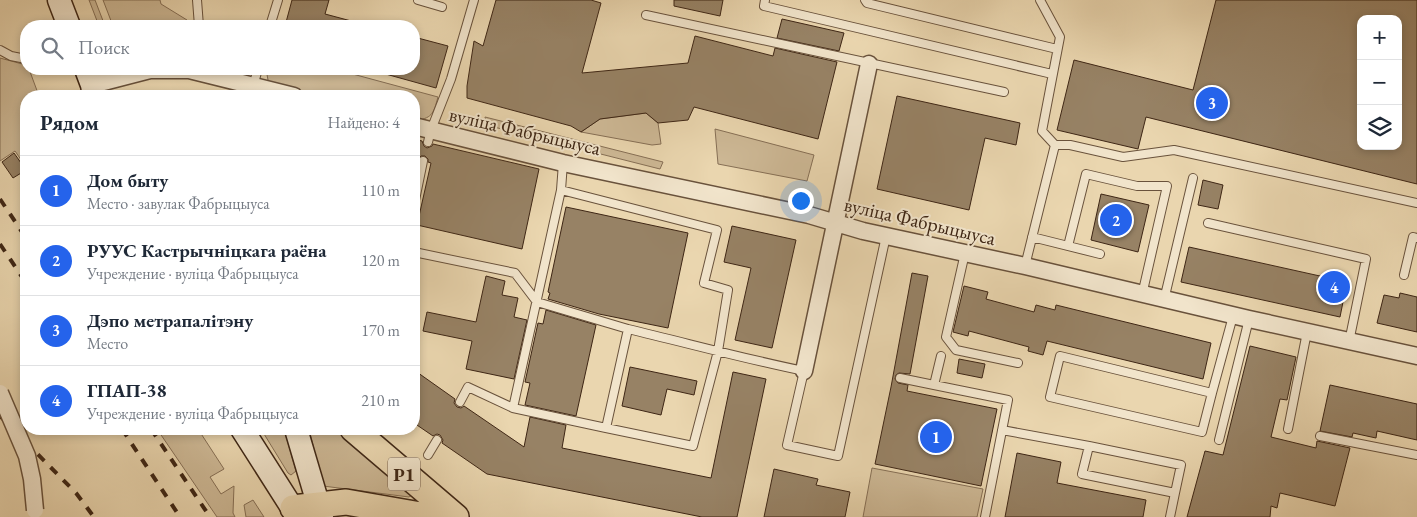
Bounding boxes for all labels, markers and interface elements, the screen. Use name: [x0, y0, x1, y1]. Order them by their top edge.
map controls: [1357, 15, 1402, 150]
button: +: [1357, 15, 1402, 60]
search box: [20, 20, 420, 75]
icon: search: [38, 34, 66, 62]
text: Поиск: [78, 35, 130, 60]
button: −: [1357, 60, 1402, 105]
pin: 3: [1196, 84, 1228, 122]
street label: вуліца Фабрыцыуса: [447, 101, 603, 161]
button: layers: [1357, 105, 1402, 150]
text: Рядом: [40, 109, 99, 136]
text: Найдено: 4: [328, 112, 400, 133]
text: Дом быту: [87, 168, 168, 193]
text: 1: [52, 180, 60, 201]
text: 110 m: [361, 180, 400, 201]
your location: [788, 188, 814, 214]
street label: вуліца Фабрыцыуса: [842, 191, 998, 251]
text: Место · завулак Фабрыцыуса: [87, 193, 270, 214]
pin: 2: [1100, 201, 1132, 239]
text: РУУС Кастрычніцкага раёна: [87, 238, 326, 263]
text: 2: [52, 250, 60, 271]
text: 120 m: [361, 250, 400, 271]
text: Учреждение · вуліца Фабрыцыуса: [87, 263, 299, 284]
pin: 4: [1318, 268, 1350, 306]
text: Дэпо метрапалітэну: [87, 308, 253, 333]
text: 3: [52, 320, 60, 341]
text: 170 m: [361, 320, 400, 341]
text: Место: [87, 333, 128, 354]
text: ГПАП-38: [87, 378, 167, 403]
text: 4: [52, 390, 60, 411]
text: 210 m: [361, 390, 400, 411]
text: Учреждение · вуліца Фабрыцыуса: [87, 403, 299, 424]
pin: 1: [920, 418, 952, 456]
road number: Р1: [388, 458, 420, 490]

